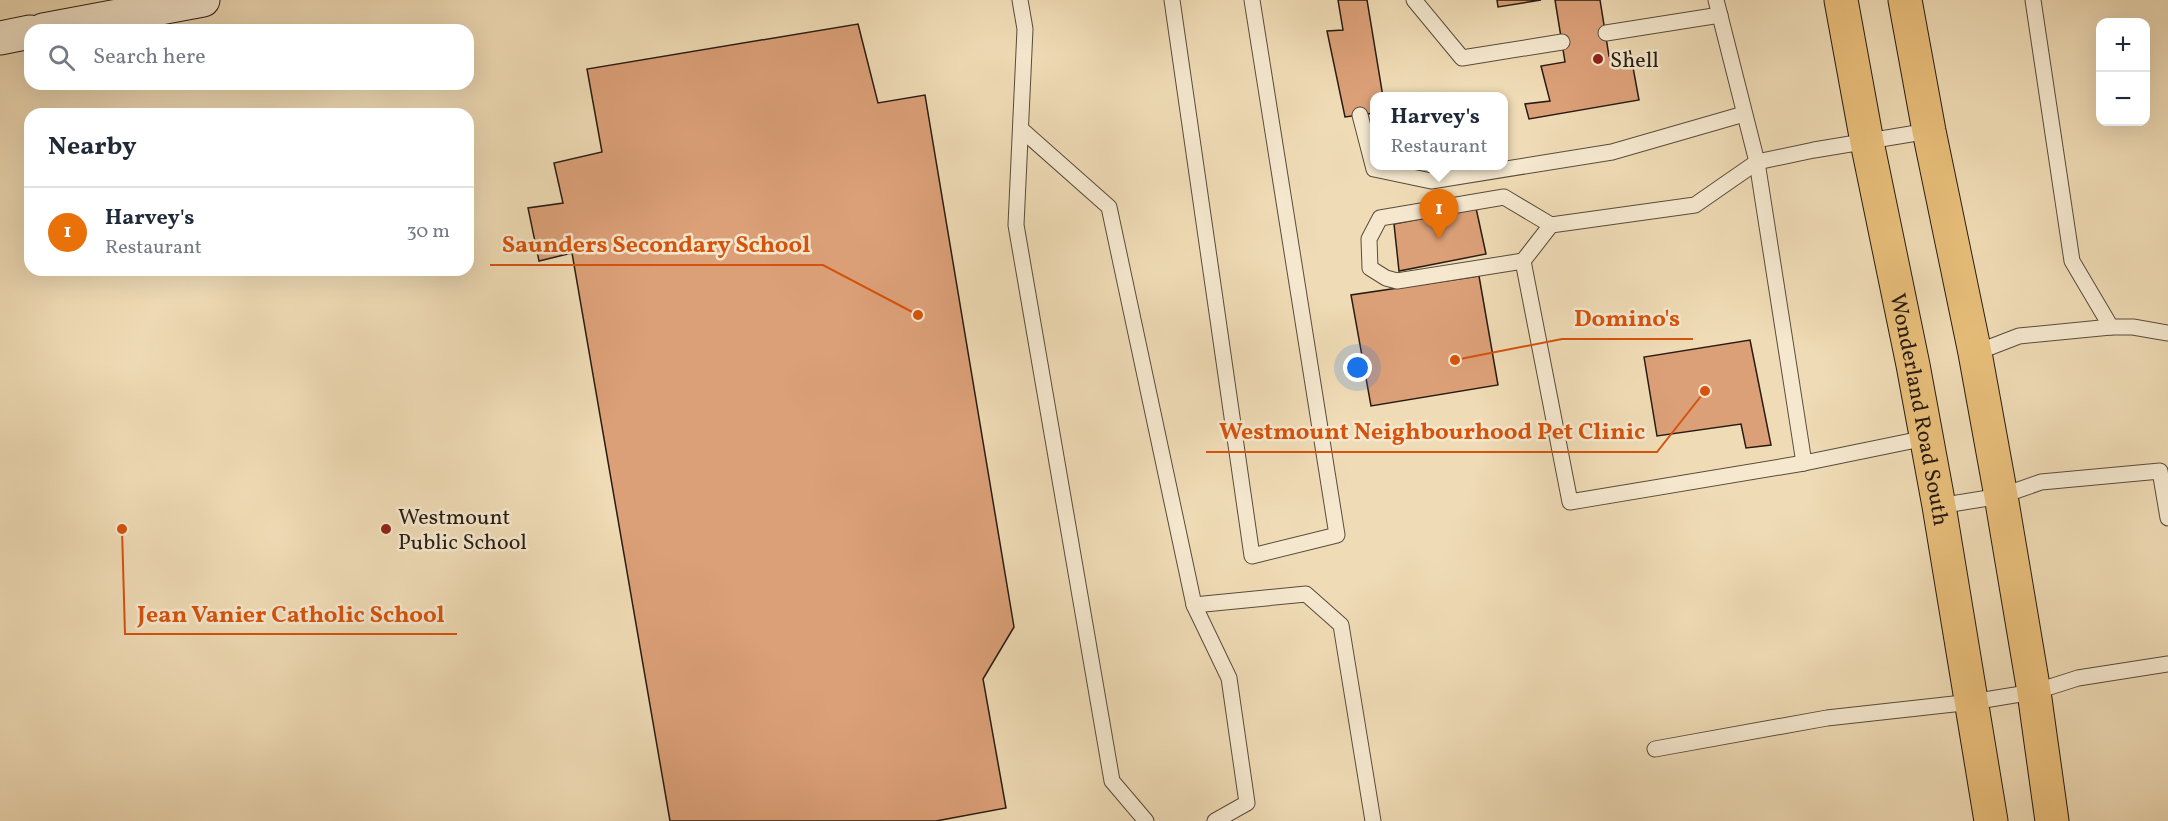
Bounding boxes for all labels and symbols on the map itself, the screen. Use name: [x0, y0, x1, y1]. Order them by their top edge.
place label: Shell: [1610, 46, 1659, 77]
marker: Shell: [1591, 52, 1605, 66]
pin: 1: [1420, 190, 1458, 239]
callout: Saunders Secondary School: [490, 223, 823, 265]
text: Saunders Secondary School: [502, 229, 810, 263]
street label: Wonderland Road South: [1881, 291, 1955, 528]
callout: Domino's: [1562, 297, 1693, 339]
text: Domino's: [1574, 303, 1680, 337]
your location: [1343, 353, 1372, 382]
callout: Westmount Neighbourhood Pet Clinic: [1206, 410, 1657, 452]
text: Westmount Neighbourhood Pet Clinic: [1219, 416, 1645, 450]
place label: Westmount Public School: [398, 503, 527, 559]
marker: Westmount Public School: [379, 522, 393, 536]
callout: Jean Vanier Catholic School: [125, 592, 457, 634]
text: Jean Vanier Catholic School: [136, 599, 445, 633]

